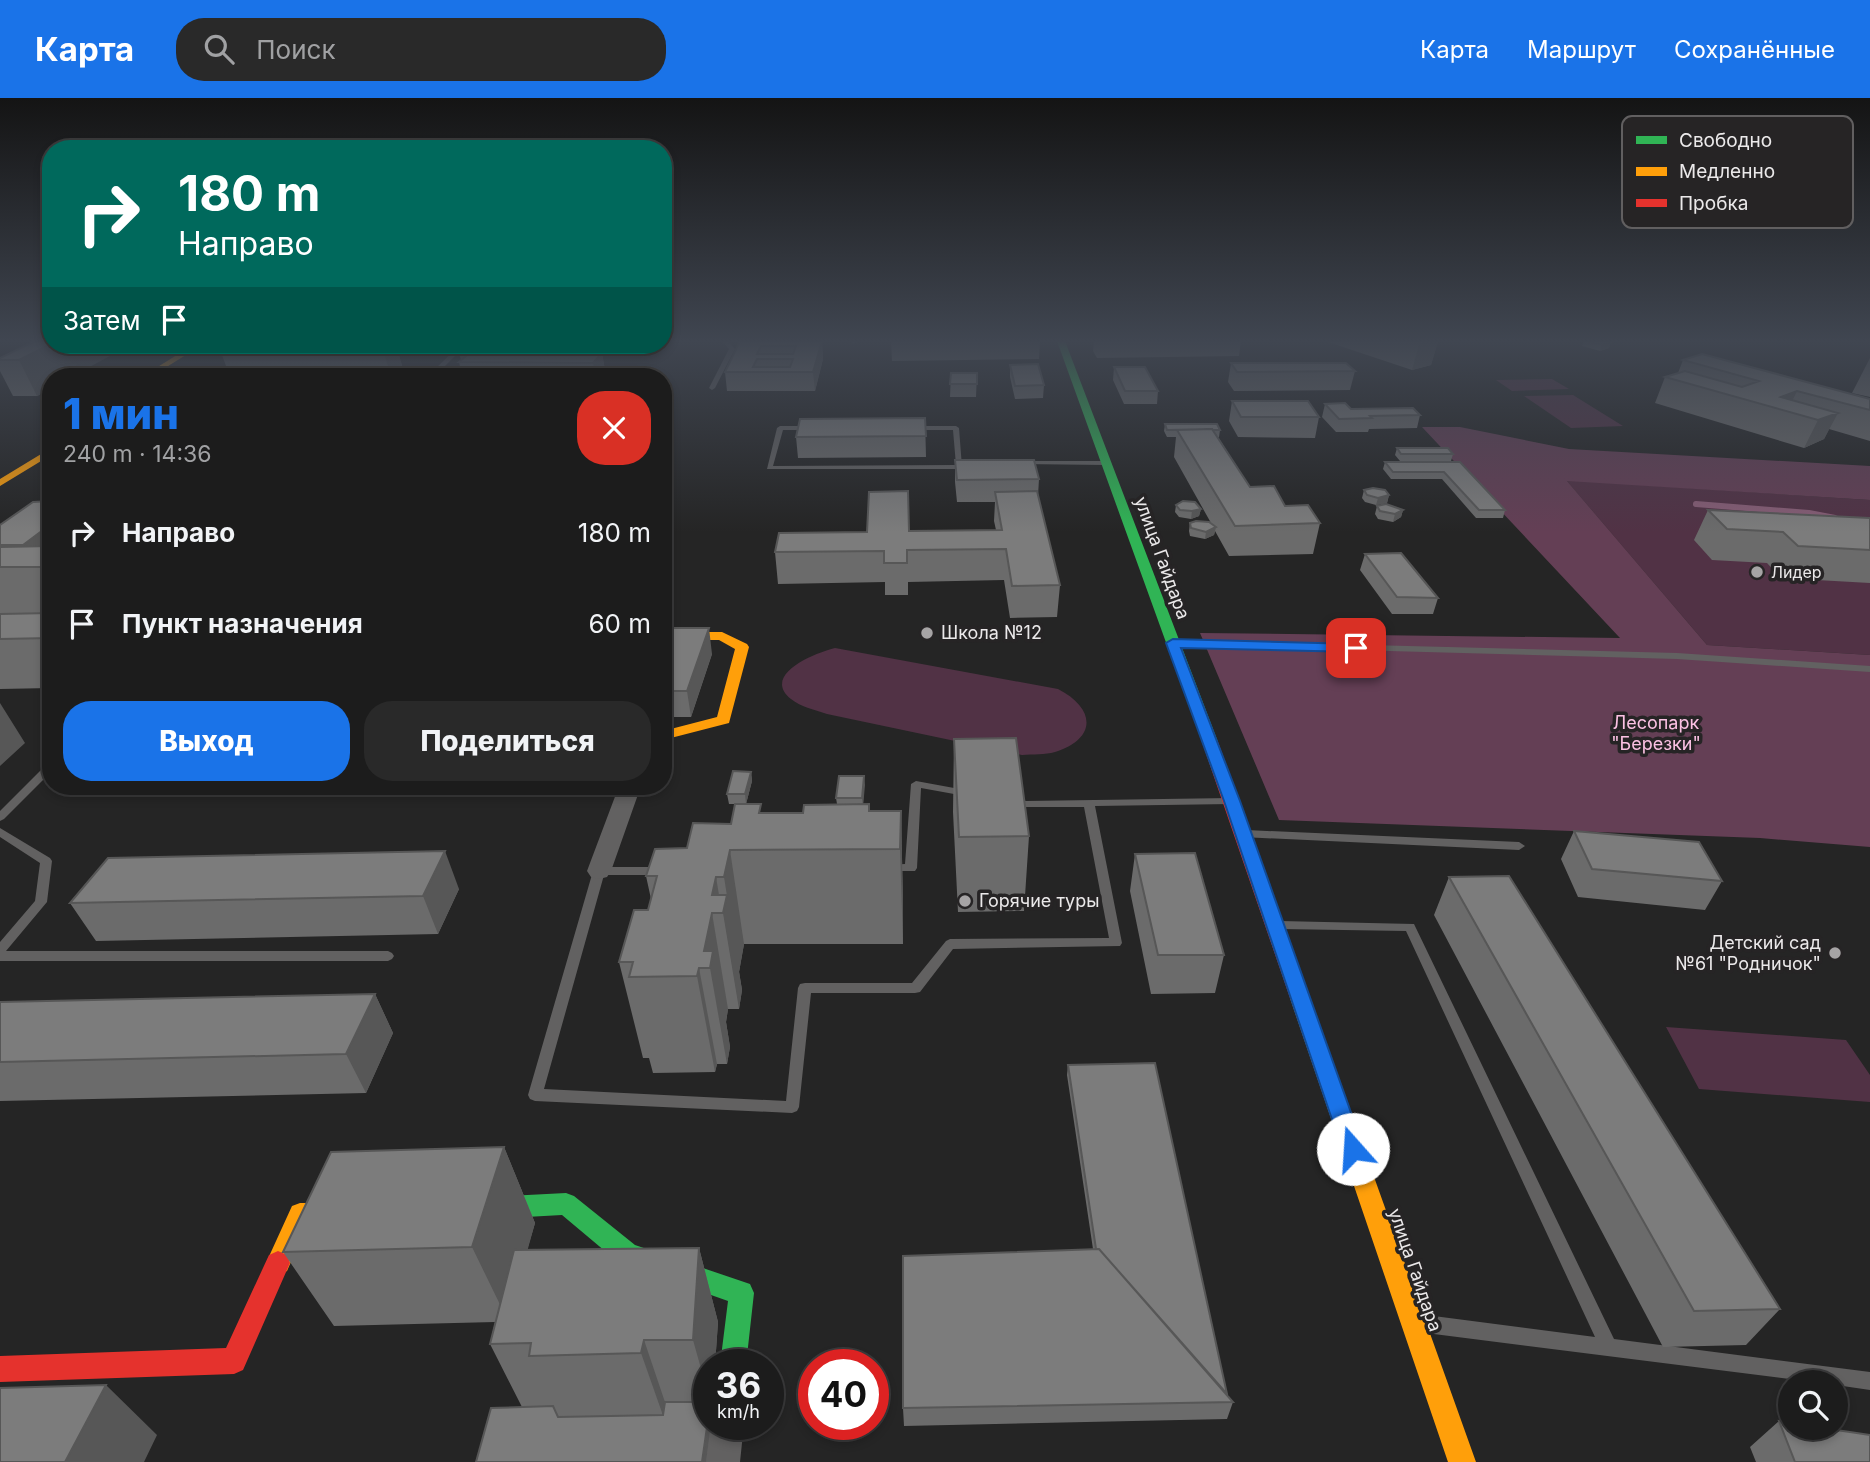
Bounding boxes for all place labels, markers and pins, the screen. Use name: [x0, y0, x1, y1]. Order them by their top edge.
place label: Лидер: [1771, 562, 1822, 582]
marker: Лидер: [1749, 564, 1765, 580]
pin: [1326, 618, 1386, 678]
place label: Школа №12: [941, 622, 1042, 643]
marker: Школа №12: [919, 625, 935, 641]
place label: Горячие туры: [979, 890, 1099, 911]
marker: Горячие туры: [957, 893, 973, 909]
place label: Детский сад №61 "Родничок": [1675, 932, 1821, 974]
marker: Детский сад №61 "Родничок": [1827, 945, 1843, 961]

